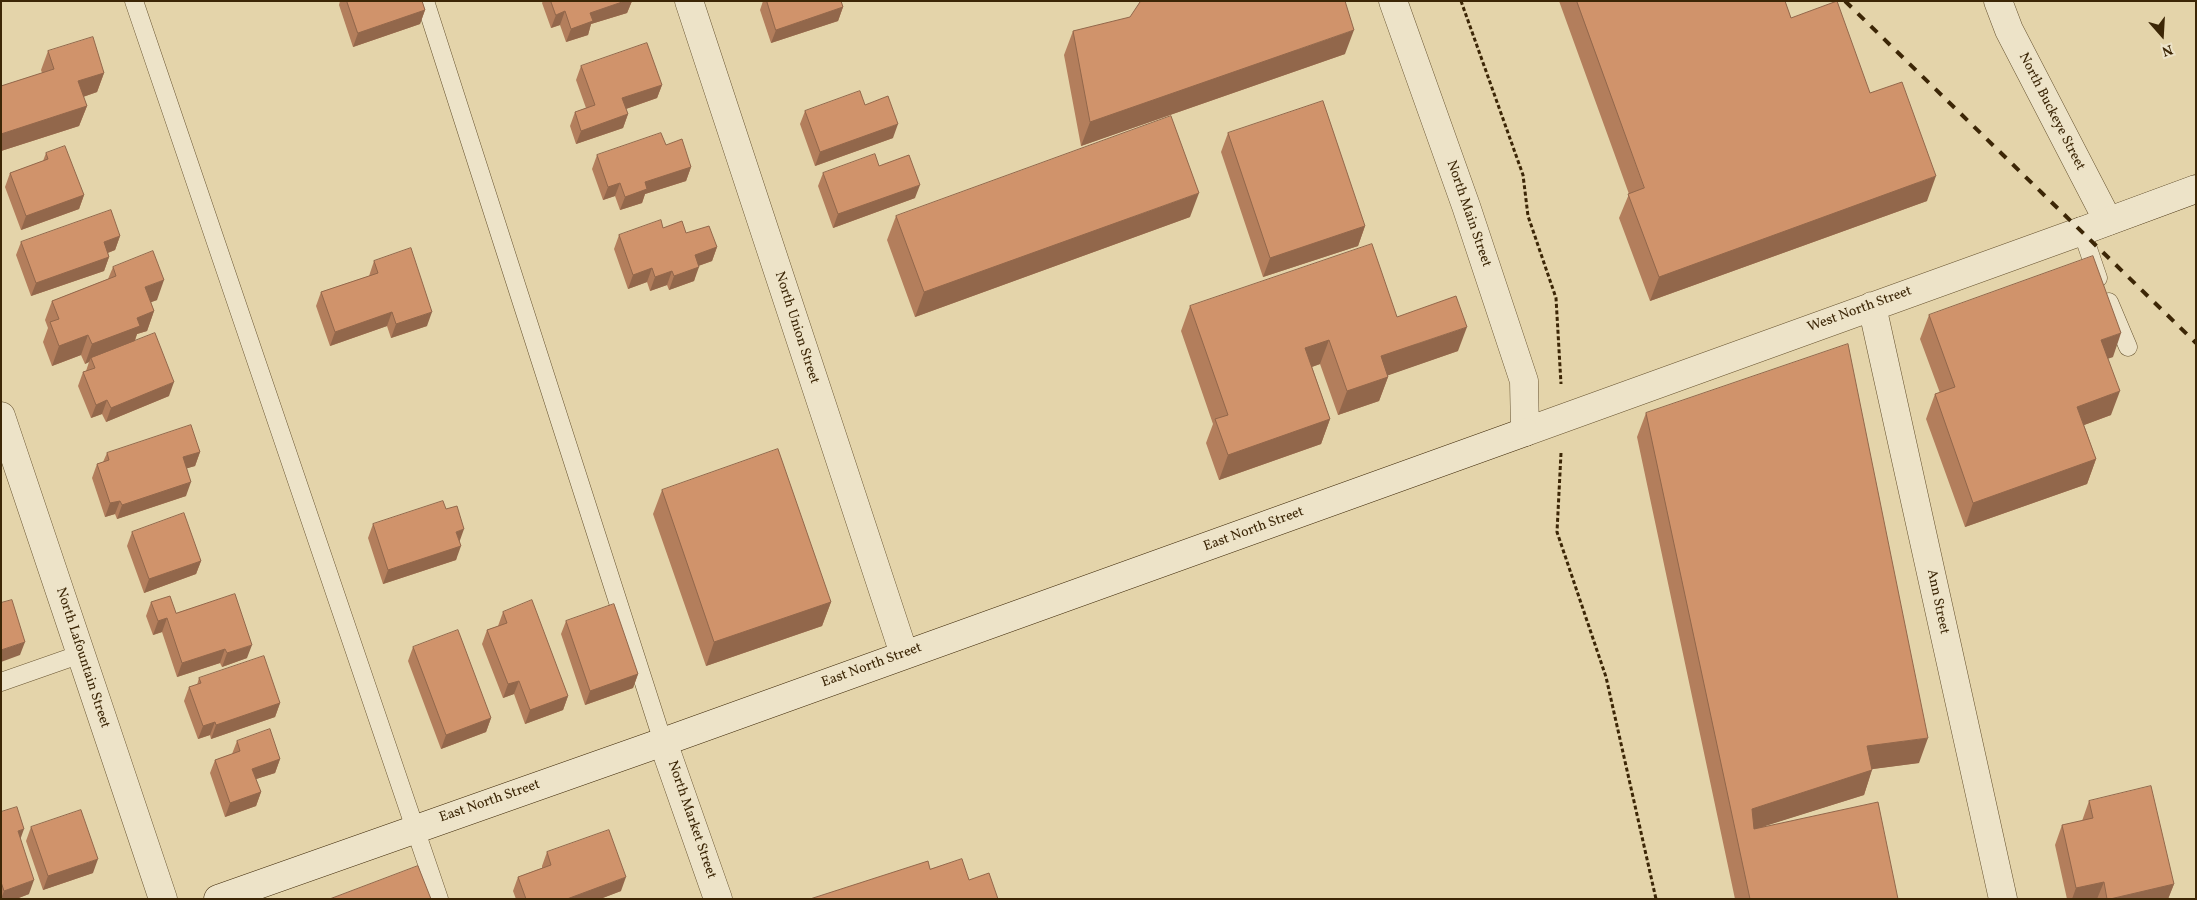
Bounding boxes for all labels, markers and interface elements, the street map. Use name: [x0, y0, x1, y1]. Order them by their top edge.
north arrow: [2137, 10, 2187, 60]
text: N: [2159, 39, 2175, 60]
street label: North Buckeye Street: [2014, 50, 2088, 174]
street label: North Main Street: [1442, 158, 1494, 270]
street label: North Union Street: [770, 270, 822, 386]
street label: West North Street: [1806, 283, 1914, 337]
street label: East North Street: [1202, 504, 1306, 556]
street label: Ann Street: [1922, 568, 1952, 636]
street label: North Lafountain Street: [51, 585, 113, 731]
street label: East North Street: [820, 640, 924, 692]
street label: North Market Street: [663, 759, 719, 881]
street label: East North Street: [437, 777, 543, 827]

